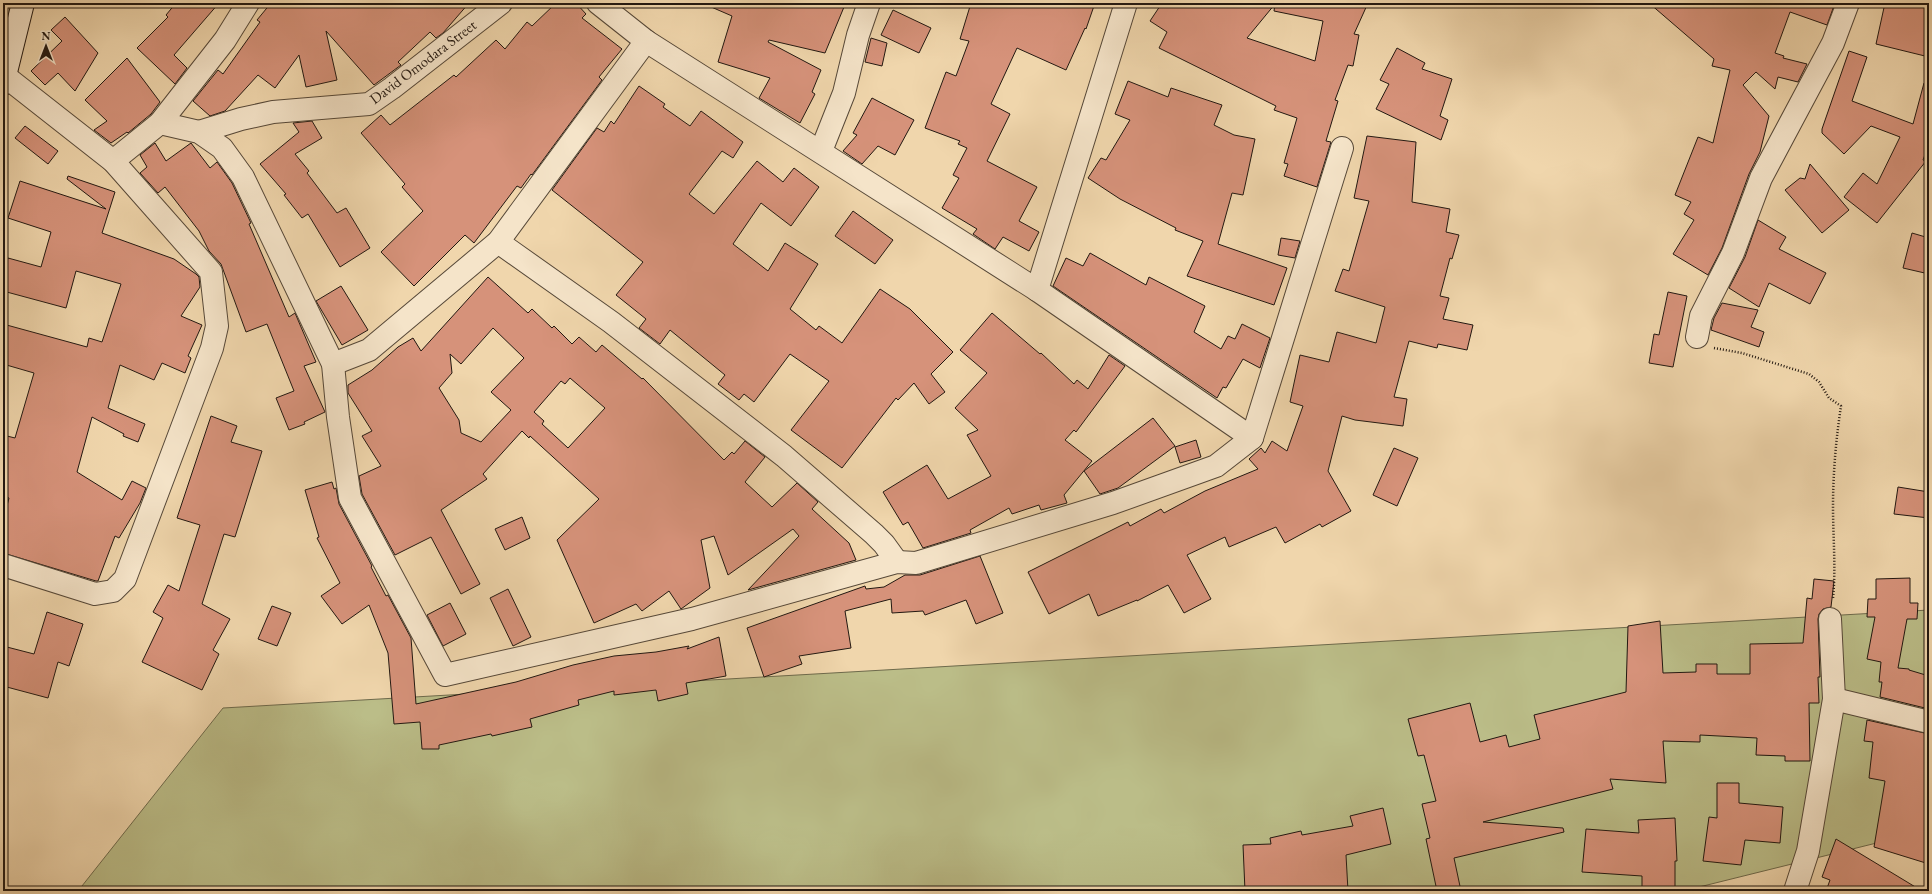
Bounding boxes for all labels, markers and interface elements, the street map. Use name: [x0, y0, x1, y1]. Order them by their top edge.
street label: David Omodara Street: [366, 15, 480, 108]
north arrow: [26, 26, 66, 66]
text: N: [42, 29, 51, 43]

